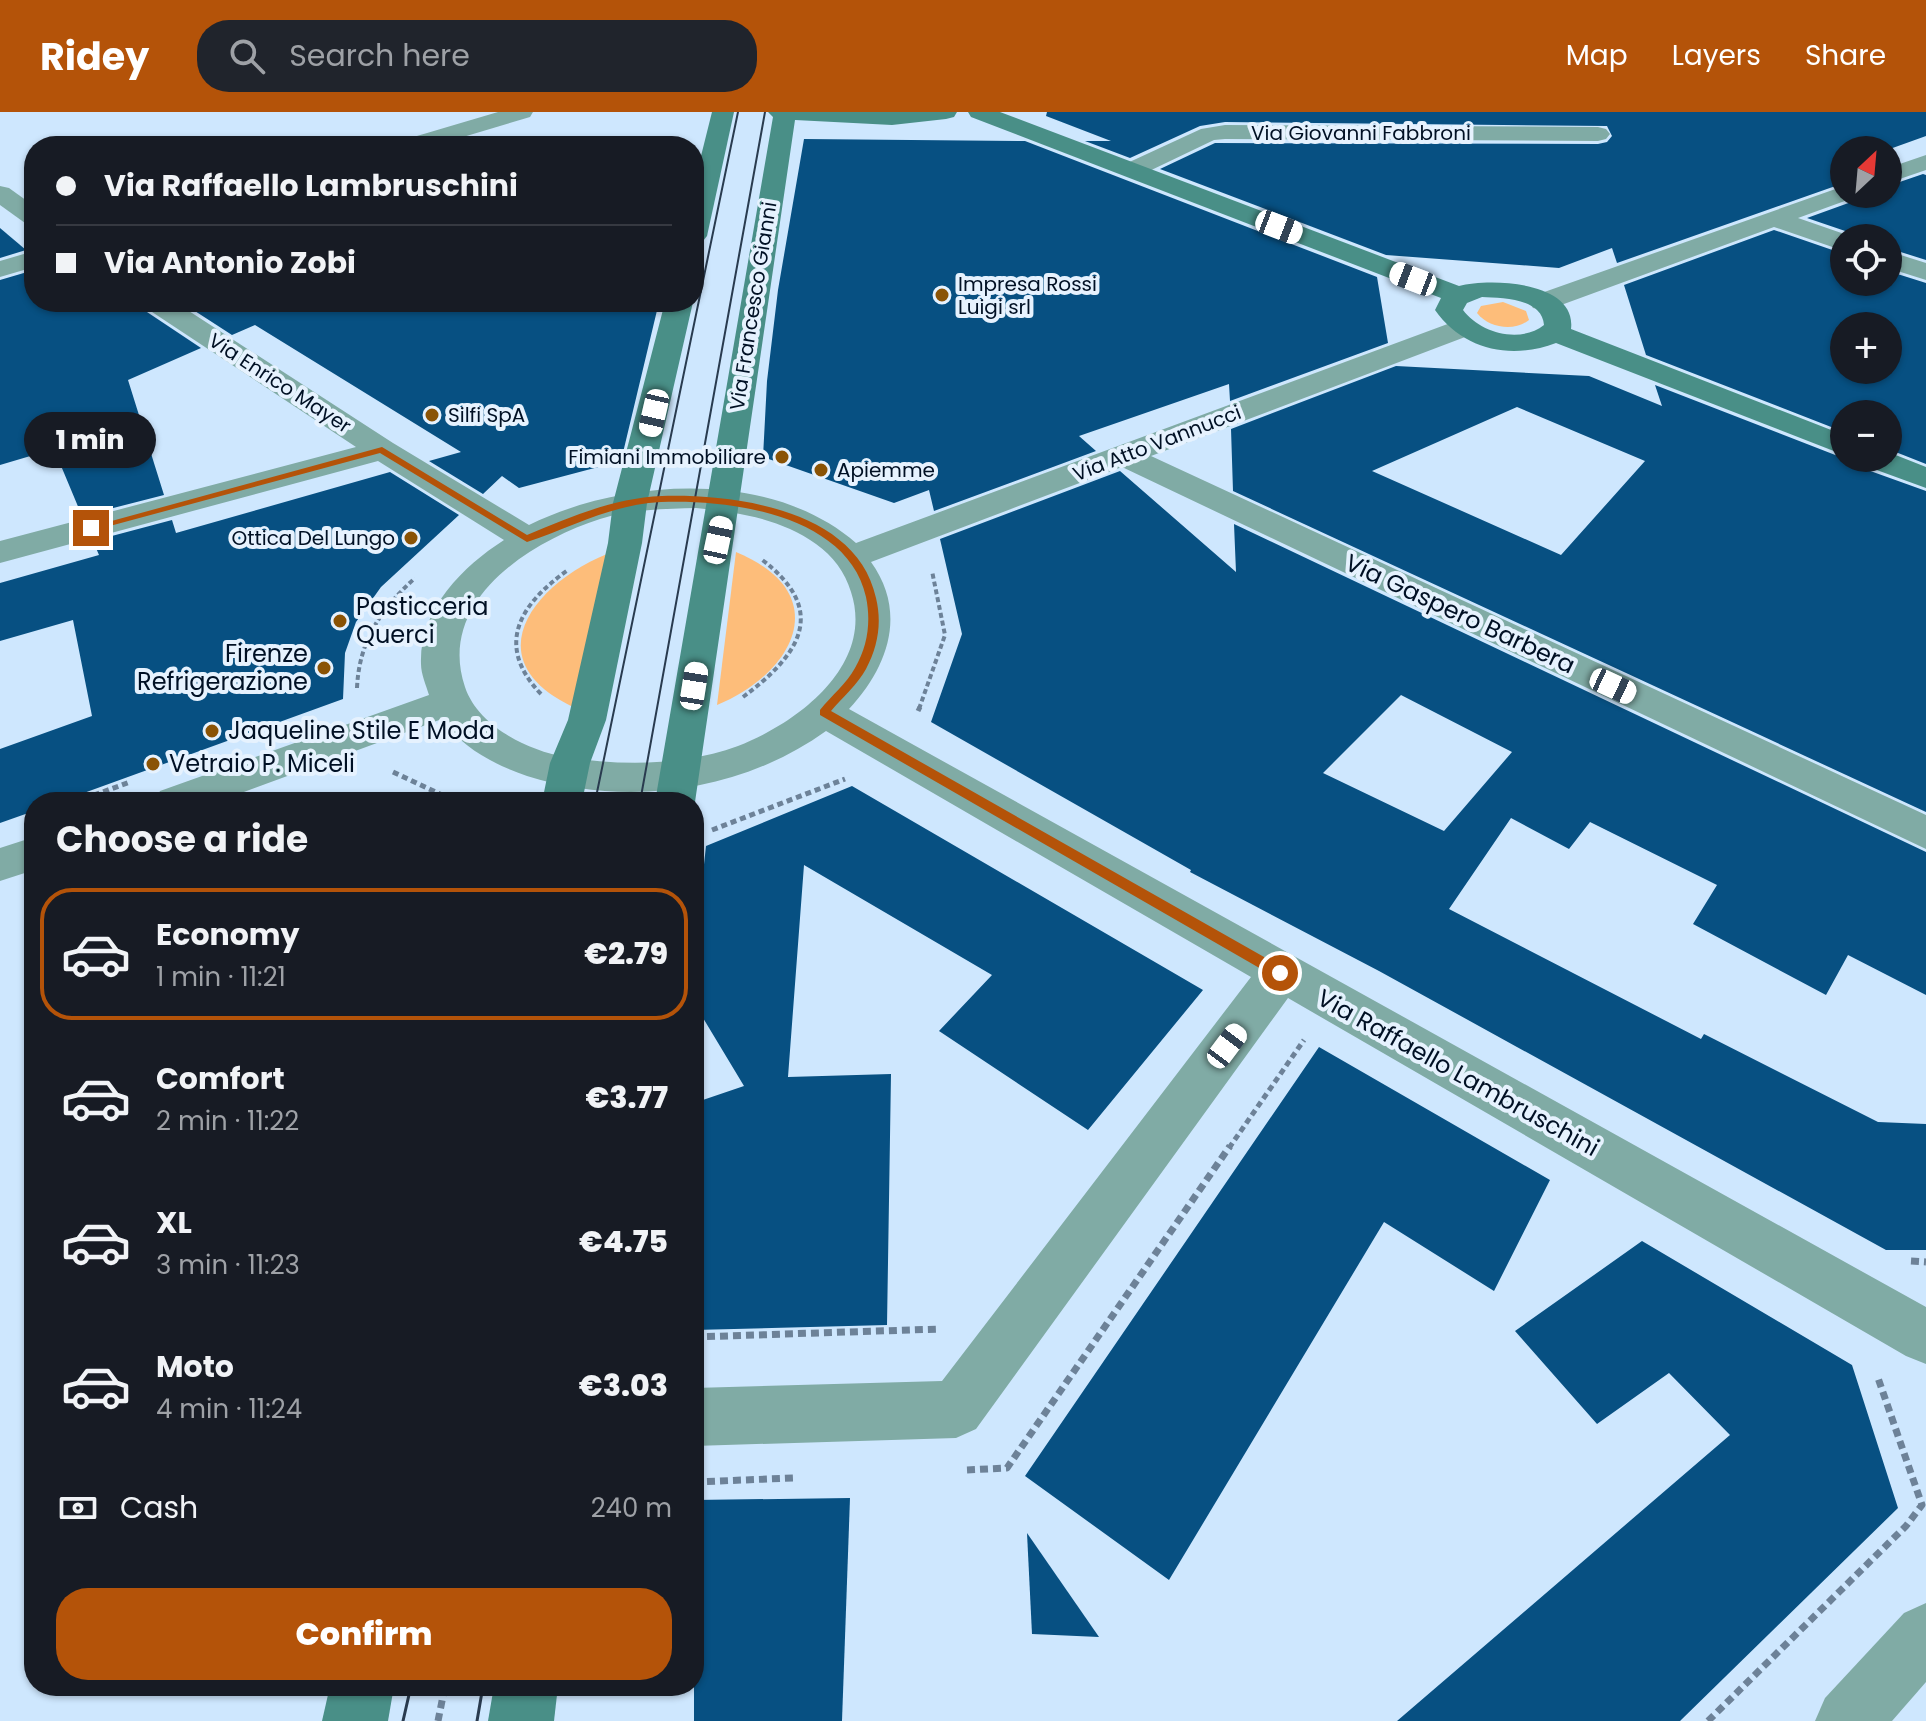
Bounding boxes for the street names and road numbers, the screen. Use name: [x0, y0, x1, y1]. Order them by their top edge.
street label: Via Giovanni Fabbroni: [1251, 119, 1471, 147]
street label: Via Francesco Gianni: [723, 200, 783, 412]
street label: Via Enrico Mayer: [203, 326, 357, 440]
street label: Via Atto Vannucci: [1069, 398, 1245, 488]
street label: Via Gaspero Barbera: [1340, 546, 1581, 681]
street label: Via Raffaello Lambruschini: [1311, 981, 1605, 1164]

